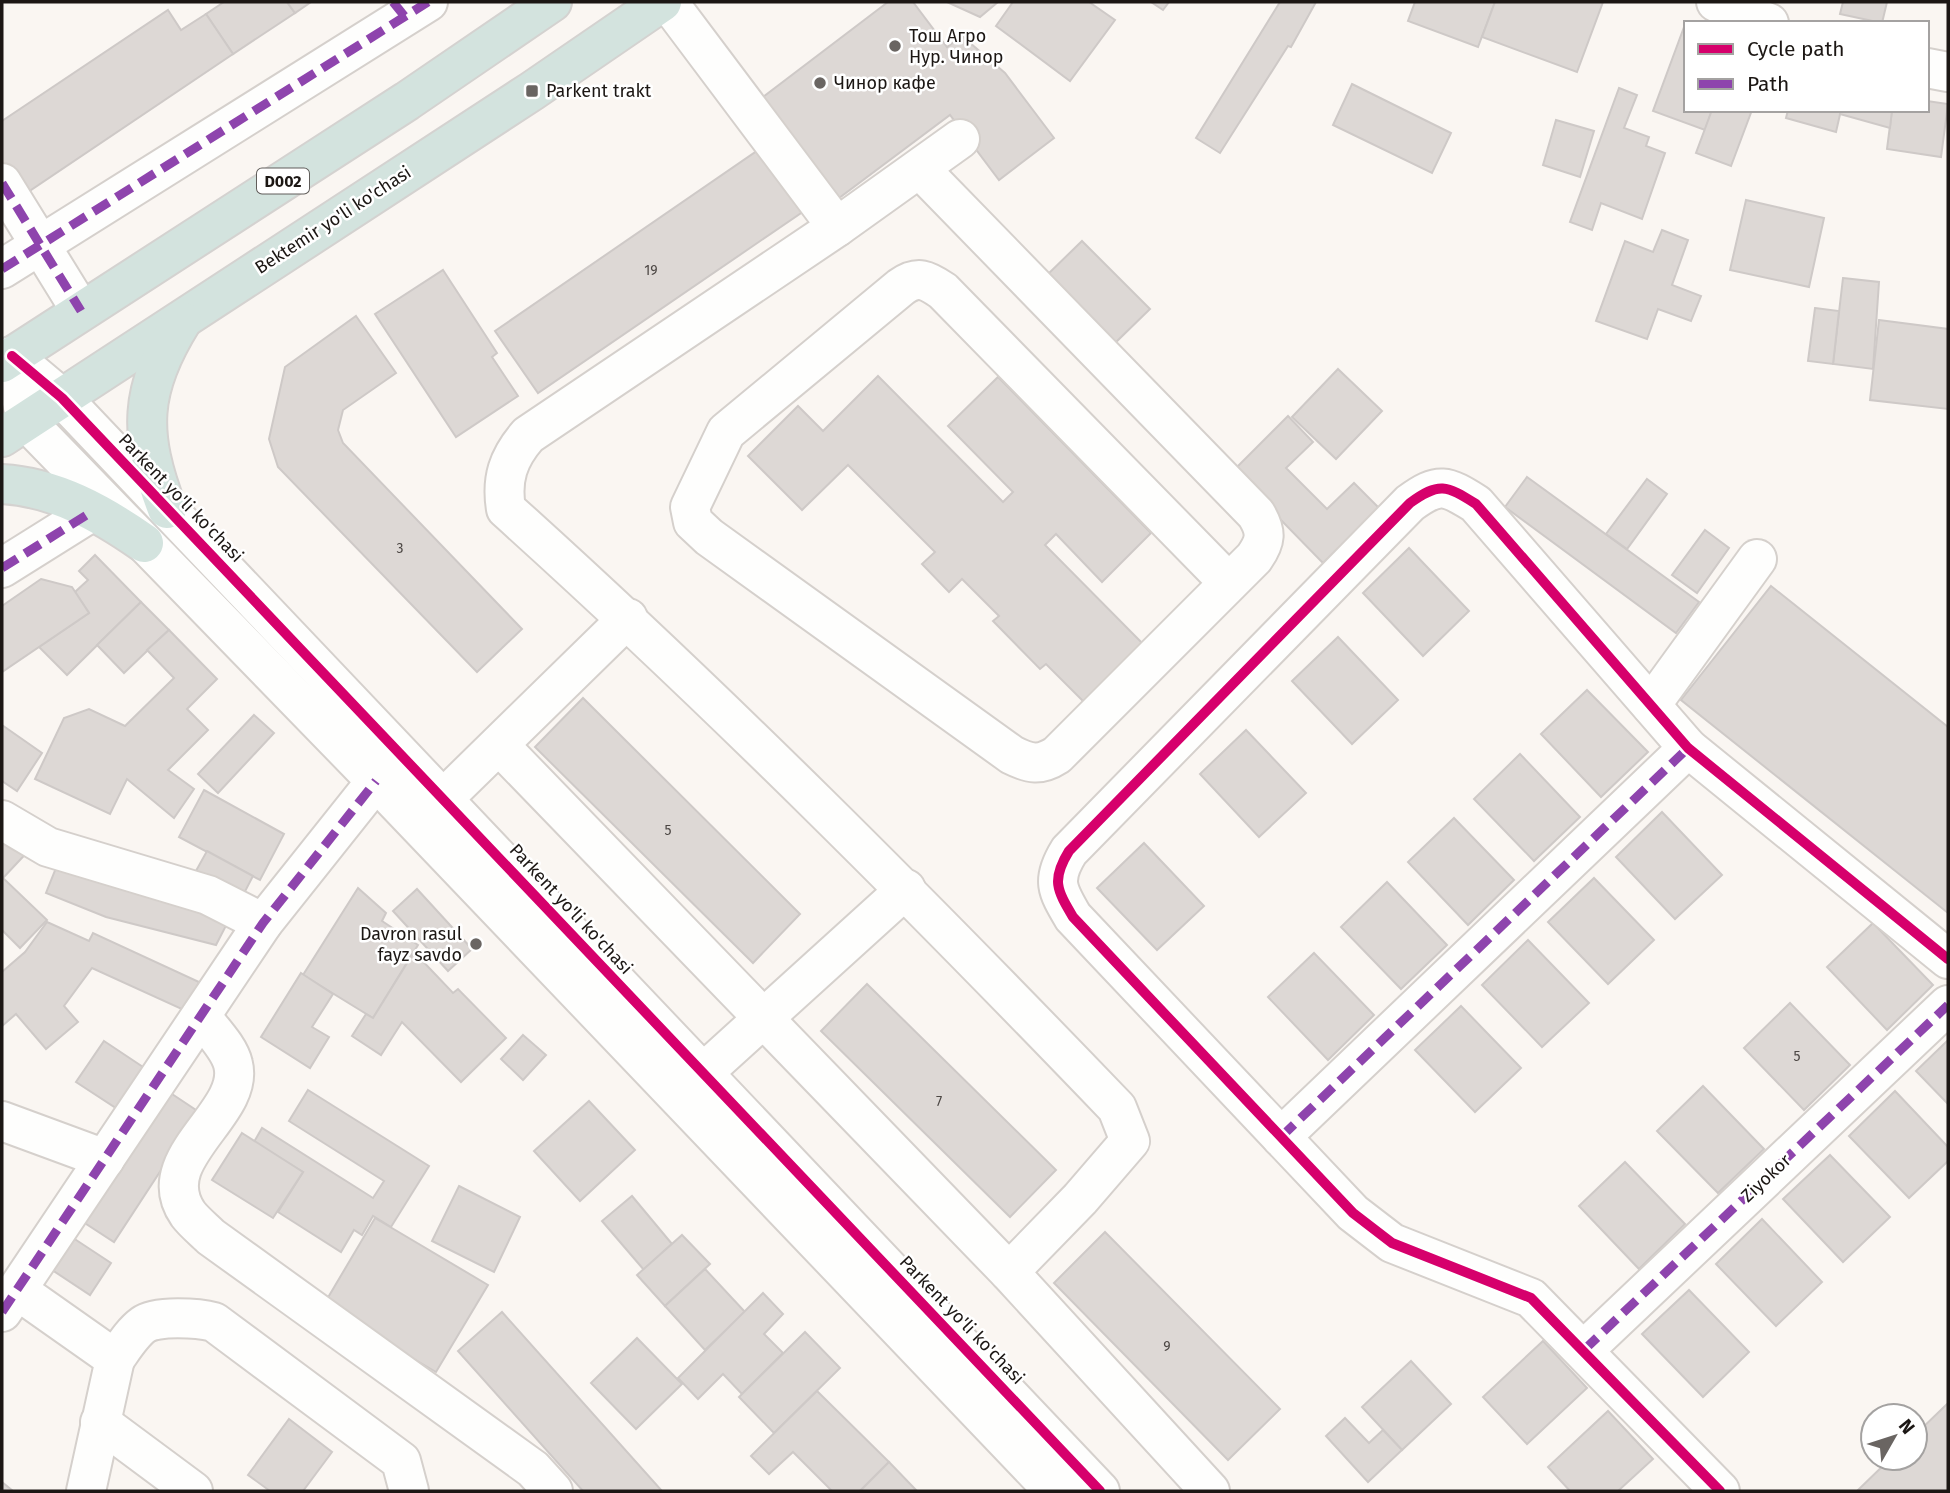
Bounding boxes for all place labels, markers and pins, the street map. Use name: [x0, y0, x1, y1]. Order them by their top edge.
place label: Тош Агро Нур. Чинор: [909, 25, 1003, 68]
marker: Тош Агро Нур. Чинор: [887, 38, 903, 54]
place label: Чинор кафе: [834, 72, 936, 94]
marker: Чинор кафе: [812, 75, 828, 91]
place label: Parkent trakt: [546, 80, 652, 102]
marker: Parkent trakt: [524, 83, 540, 99]
place label: Davron rasul fayz savdo: [360, 923, 462, 966]
marker: Davron rasul fayz savdo: [468, 936, 484, 952]

